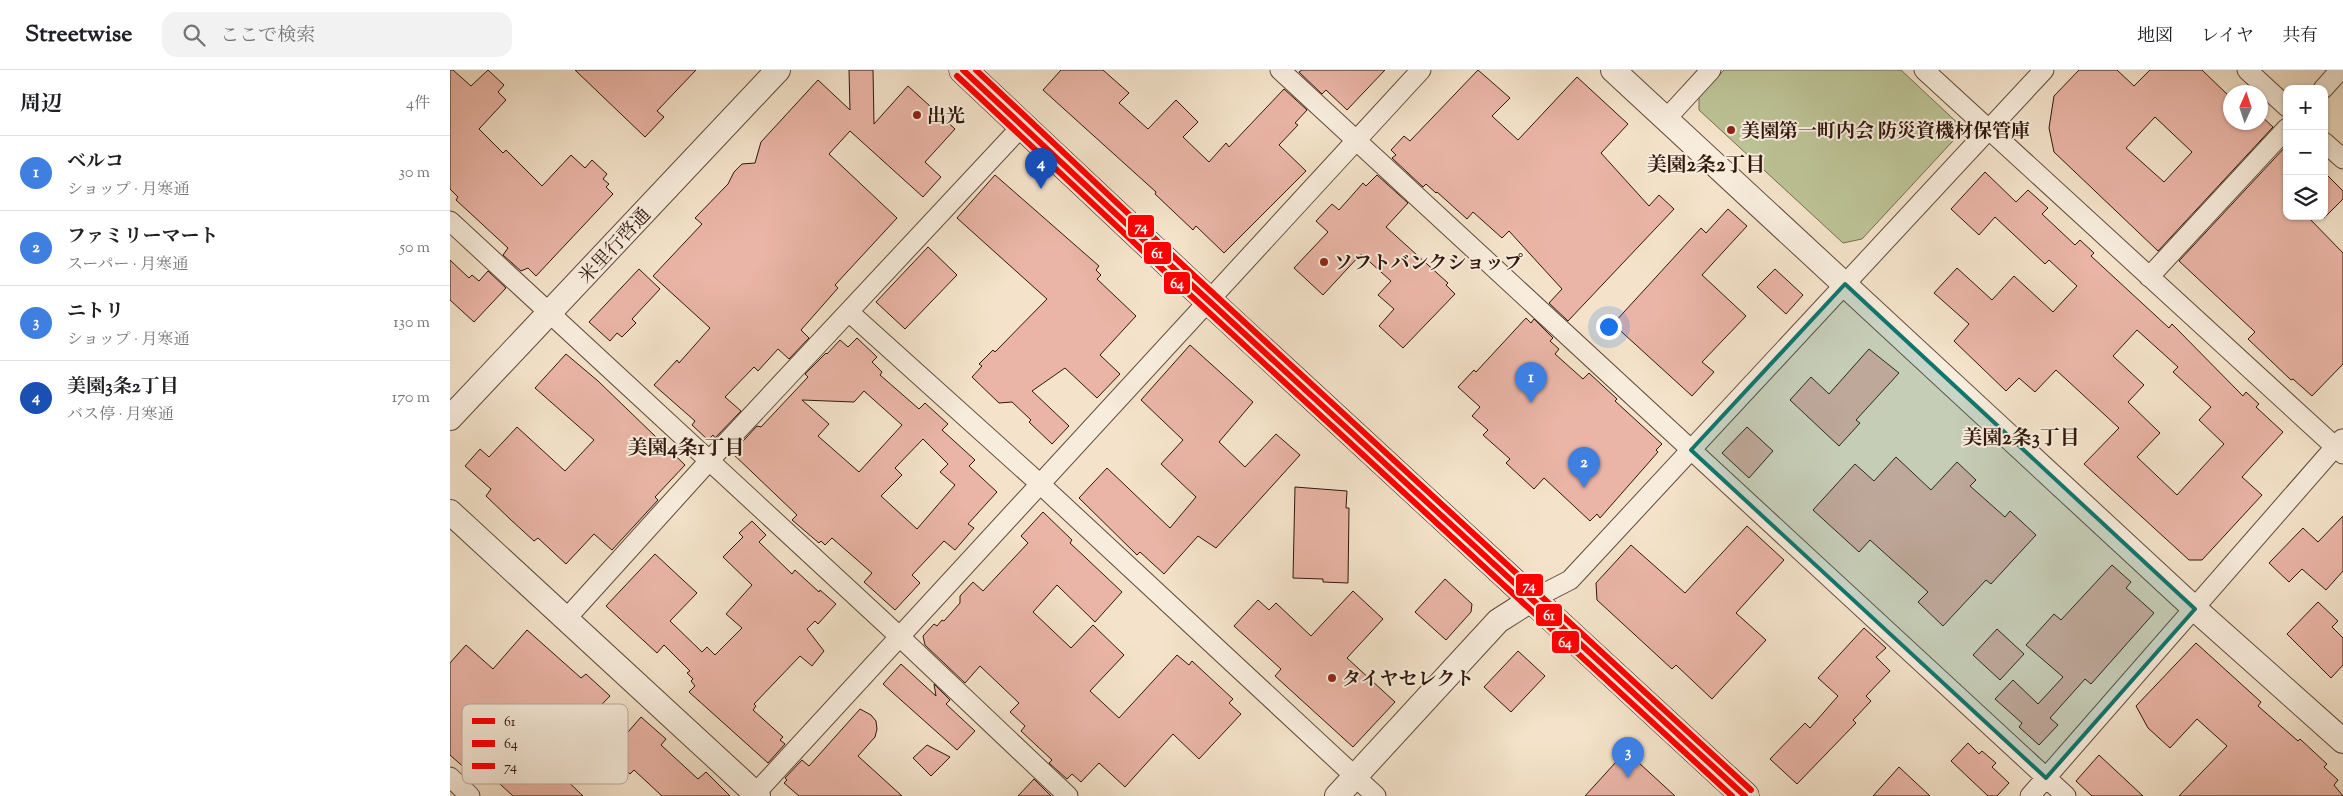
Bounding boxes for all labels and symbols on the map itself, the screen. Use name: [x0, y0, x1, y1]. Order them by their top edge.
north arrow: [2223, 85, 2268, 130]
place label: 出光: [927, 104, 965, 131]
marker: 出光: [911, 109, 923, 121]
place label: 美園第一町内会 防災資機材保管庫: [1741, 119, 2030, 146]
marker: 美園第一町内会 防災資機材保管庫: [1725, 124, 1737, 136]
pin: 4: [1025, 148, 1057, 189]
district label: 美園2条2丁目: [1647, 152, 1765, 181]
street label: 米里行啓通: [574, 203, 658, 291]
line badge: 74: [1127, 214, 1155, 238]
text: 74: [1134, 218, 1148, 238]
line badge: 61: [1143, 241, 1172, 265]
text: 61: [1151, 245, 1163, 265]
place label: ソフトバンクショップ: [1334, 251, 1523, 278]
marker: ソフトバンクショップ: [1318, 256, 1330, 268]
line badge: 64: [1163, 271, 1191, 295]
text: 64: [1170, 275, 1184, 295]
your location: [1596, 314, 1622, 340]
pin: 1: [1515, 362, 1547, 403]
district label: 美園2条3丁目: [1962, 425, 2080, 454]
district label: 美園4条1丁目: [628, 435, 744, 464]
pin: 2: [1568, 447, 1600, 488]
line badge: 74: [1515, 573, 1544, 597]
text: 74: [1522, 577, 1536, 597]
line badge: 61: [1535, 603, 1563, 627]
text: 61: [1543, 607, 1555, 627]
line badge: 64: [1551, 630, 1580, 654]
text: 64: [1558, 634, 1572, 654]
place label: タイヤセレクト: [1342, 667, 1474, 694]
marker: タイヤセレクト: [1326, 672, 1338, 684]
legend: [462, 704, 628, 784]
text: 61: [504, 713, 516, 733]
text: 64: [504, 735, 518, 755]
pin: 3: [1612, 737, 1644, 778]
text: 74: [504, 758, 517, 778]

